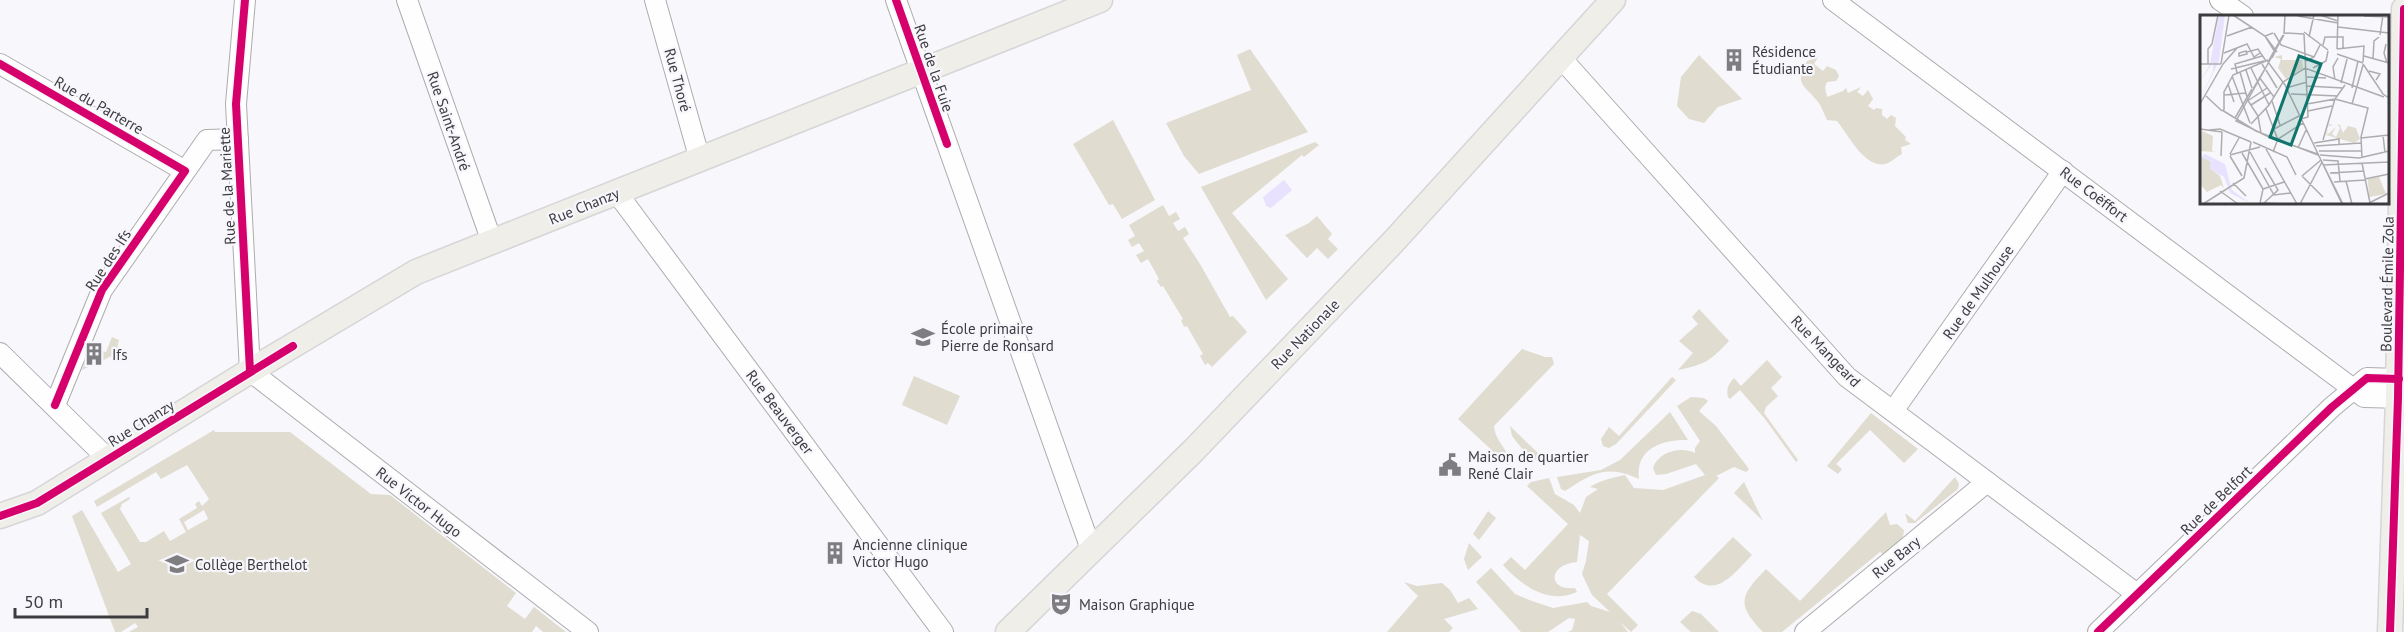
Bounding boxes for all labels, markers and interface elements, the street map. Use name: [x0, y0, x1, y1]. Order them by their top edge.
inset map: [2200, 15, 2389, 204]
street label: Rue de la Fuie: [910, 22, 958, 114]
place label: Résidence Étudiante: [1752, 42, 1816, 78]
street label: Rue Thoré: [660, 46, 696, 114]
building icon: Résidence Étudiante: [1721, 47, 1747, 73]
street label: Rue Saint-André: [423, 69, 475, 173]
street label: Rue du Parterre: [51, 72, 147, 138]
street label: Rue de la Mariette: [214, 127, 240, 245]
street label: Rue Coëffort: [2056, 162, 2132, 226]
street label: Rue Chanzy: [546, 183, 622, 229]
street label: Boulevard Émile Zola: [2376, 216, 2398, 352]
street label: Rue des Ifs: [81, 225, 135, 295]
street label: Rue de Mulhouse: [1938, 241, 2018, 343]
street label: Rue Nationale: [1267, 295, 1343, 373]
street label: Rue Mangeard: [1787, 311, 1865, 391]
place label: École primaire Pierre de Ronsard: [941, 319, 1054, 355]
school or university icon: École primaire Pierre de Ronsard: [910, 324, 936, 350]
building icon: Ifs: [81, 341, 107, 367]
place label: Ifs: [112, 345, 127, 364]
street label: Rue Beauverger: [742, 366, 818, 458]
street label: Rue Chanzy: [104, 395, 178, 451]
place label: Maison de quartier René Clair: [1468, 447, 1589, 483]
public building icon: Maison de quartier René Clair: [1437, 452, 1463, 478]
street label: Rue de Belfort: [2176, 461, 2256, 539]
street label: Rue Victor Hugo: [372, 463, 466, 541]
street label: Rue Bary: [1868, 532, 1924, 582]
place label: Ancienne clinique Victor Hugo: [852, 535, 968, 571]
building icon: Ancienne clinique Victor Hugo: [822, 540, 848, 566]
school or university icon: Collège Berthelot: [164, 551, 190, 577]
place label: Collège Berthelot: [195, 555, 307, 574]
scale bar: [15, 581, 147, 619]
text: 50 m: [24, 590, 63, 613]
theatre icon: Maison Graphique: [1048, 591, 1074, 617]
place label: Maison Graphique: [1079, 595, 1195, 614]

